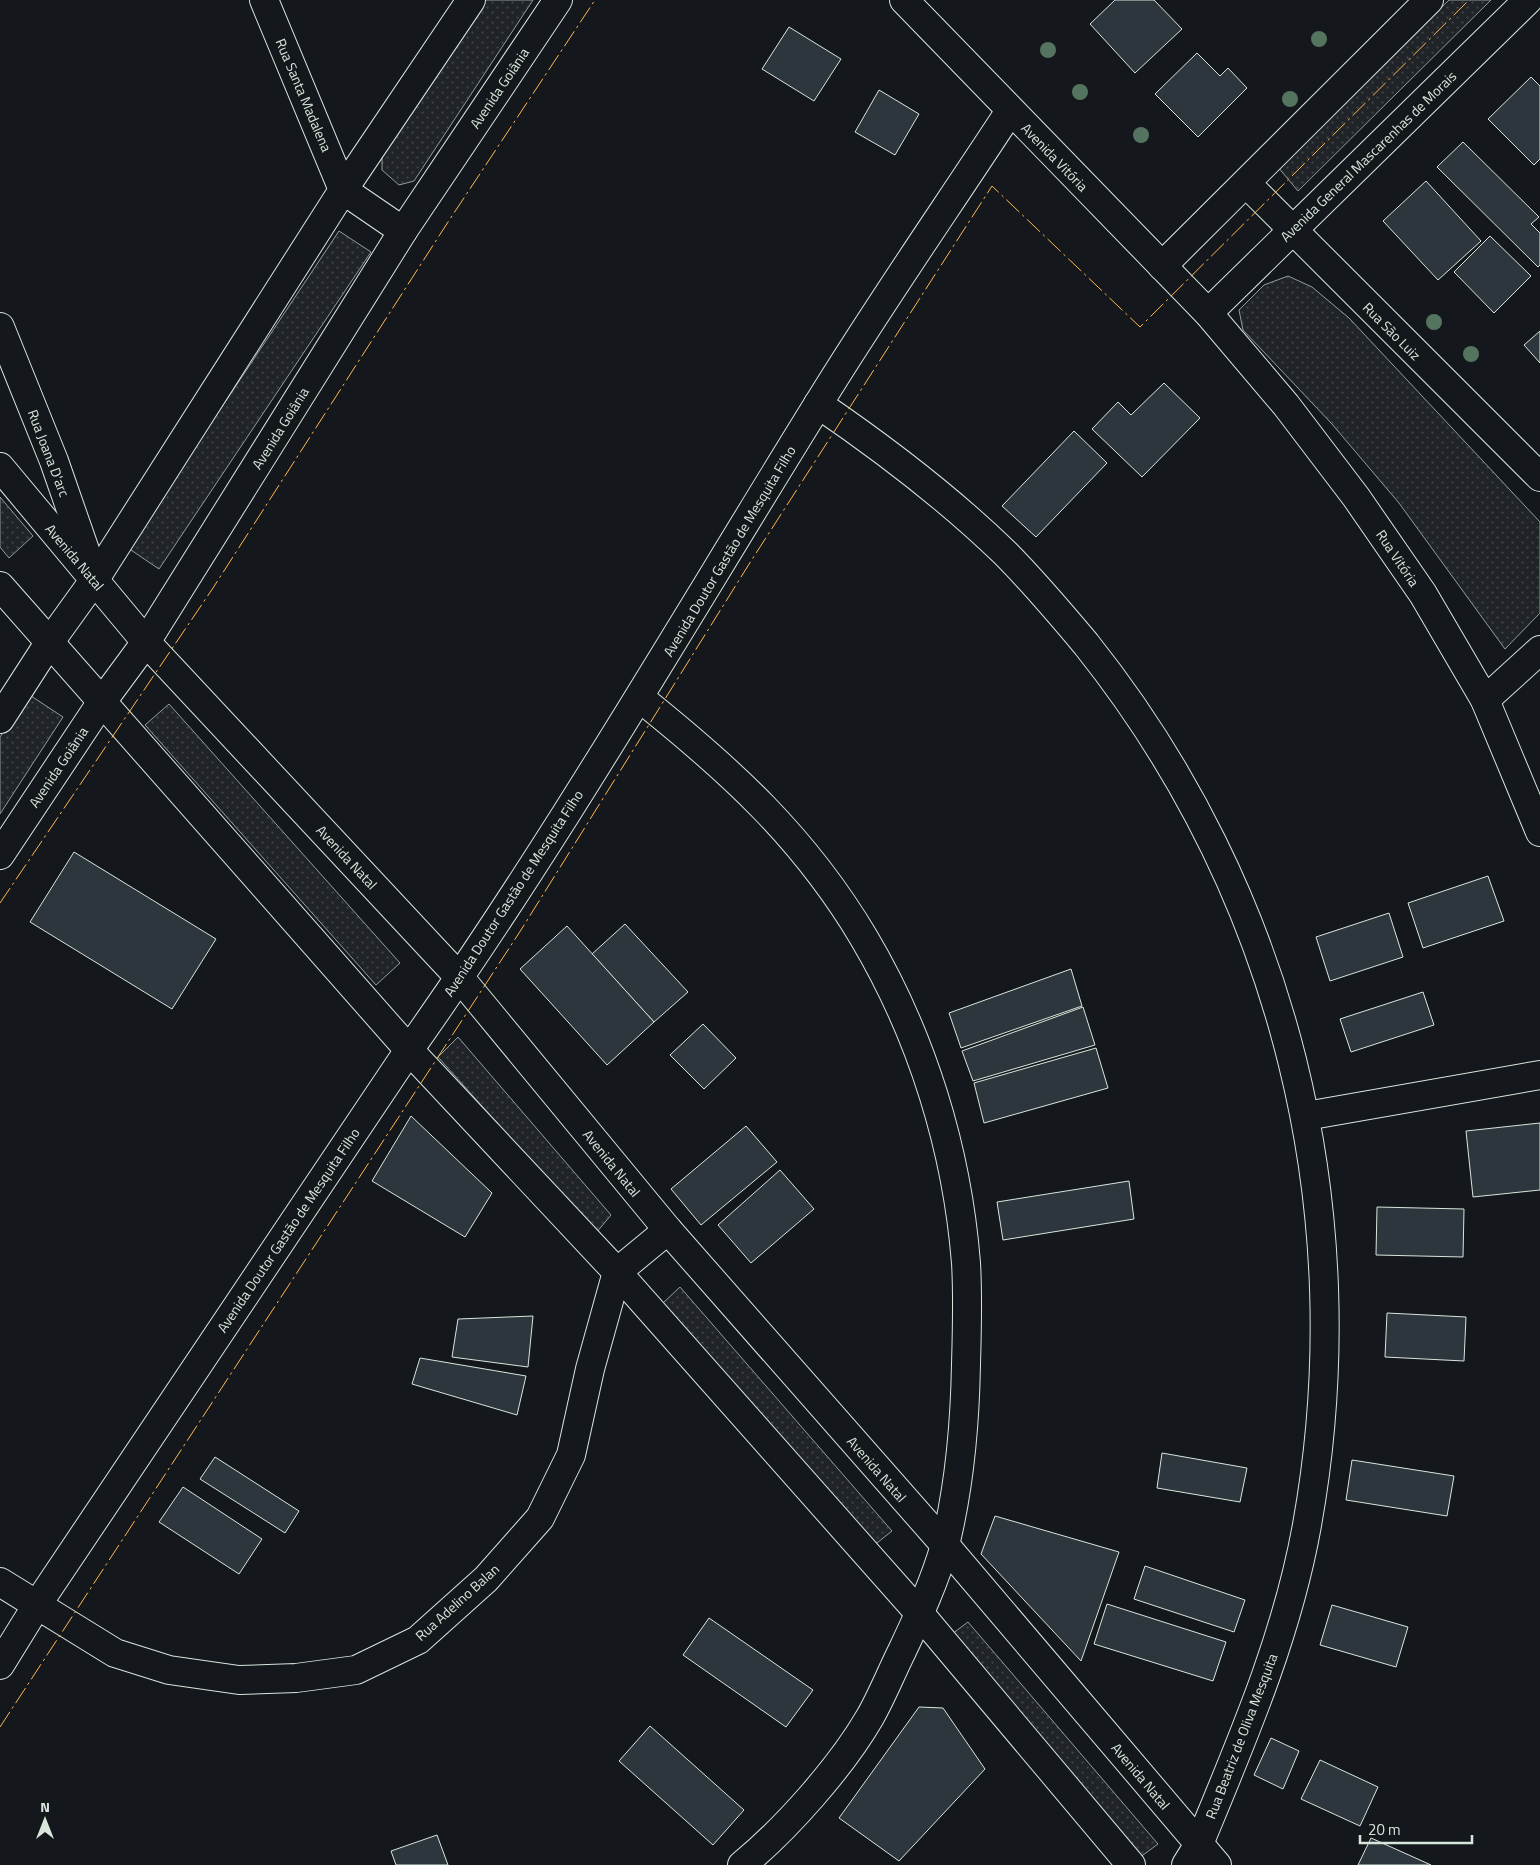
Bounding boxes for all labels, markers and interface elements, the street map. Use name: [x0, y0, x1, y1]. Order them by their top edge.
street label: Rua Santa Madalena: [271, 35, 337, 155]
street label: Avenida Goiânia: [464, 43, 534, 133]
street label: Avenida General Mascarenhas de Morais: [1275, 66, 1461, 246]
street label: Avenida Vitória: [1017, 118, 1093, 196]
street label: Rua São Luiz: [1358, 297, 1426, 365]
street label: Avenida Goiânia: [246, 383, 314, 473]
street label: Rua Joana D'arc: [23, 406, 75, 500]
street label: Avenida Doutor Gastão de Mesquita Filho: [657, 442, 801, 660]
street label: Avenida Natal: [41, 519, 109, 595]
street label: Rua Vitória: [1371, 525, 1425, 591]
street label: Avenida Goiânia: [23, 722, 93, 812]
street label: Avenida Doutor Gastão de Mesquita Filho: [438, 785, 588, 1001]
street label: Avenida Natal: [312, 820, 382, 894]
street label: Avenida Doutor Gastão de Mesquita Filho: [211, 1123, 365, 1337]
street label: Avenida Natal: [578, 1125, 646, 1201]
street label: Avenida Natal: [842, 1431, 912, 1507]
street label: Rua Adelino Balan: [410, 1559, 504, 1645]
street label: Rua Beatriz de Oliva Mesquita: [1200, 1650, 1282, 1822]
street label: Avenida Natal: [1107, 1738, 1175, 1814]
north arrow: [20, 1795, 70, 1845]
text: N: [40, 1796, 50, 1817]
scale bar: [1360, 1812, 1472, 1844]
text: 20 m: [1368, 1818, 1401, 1841]

